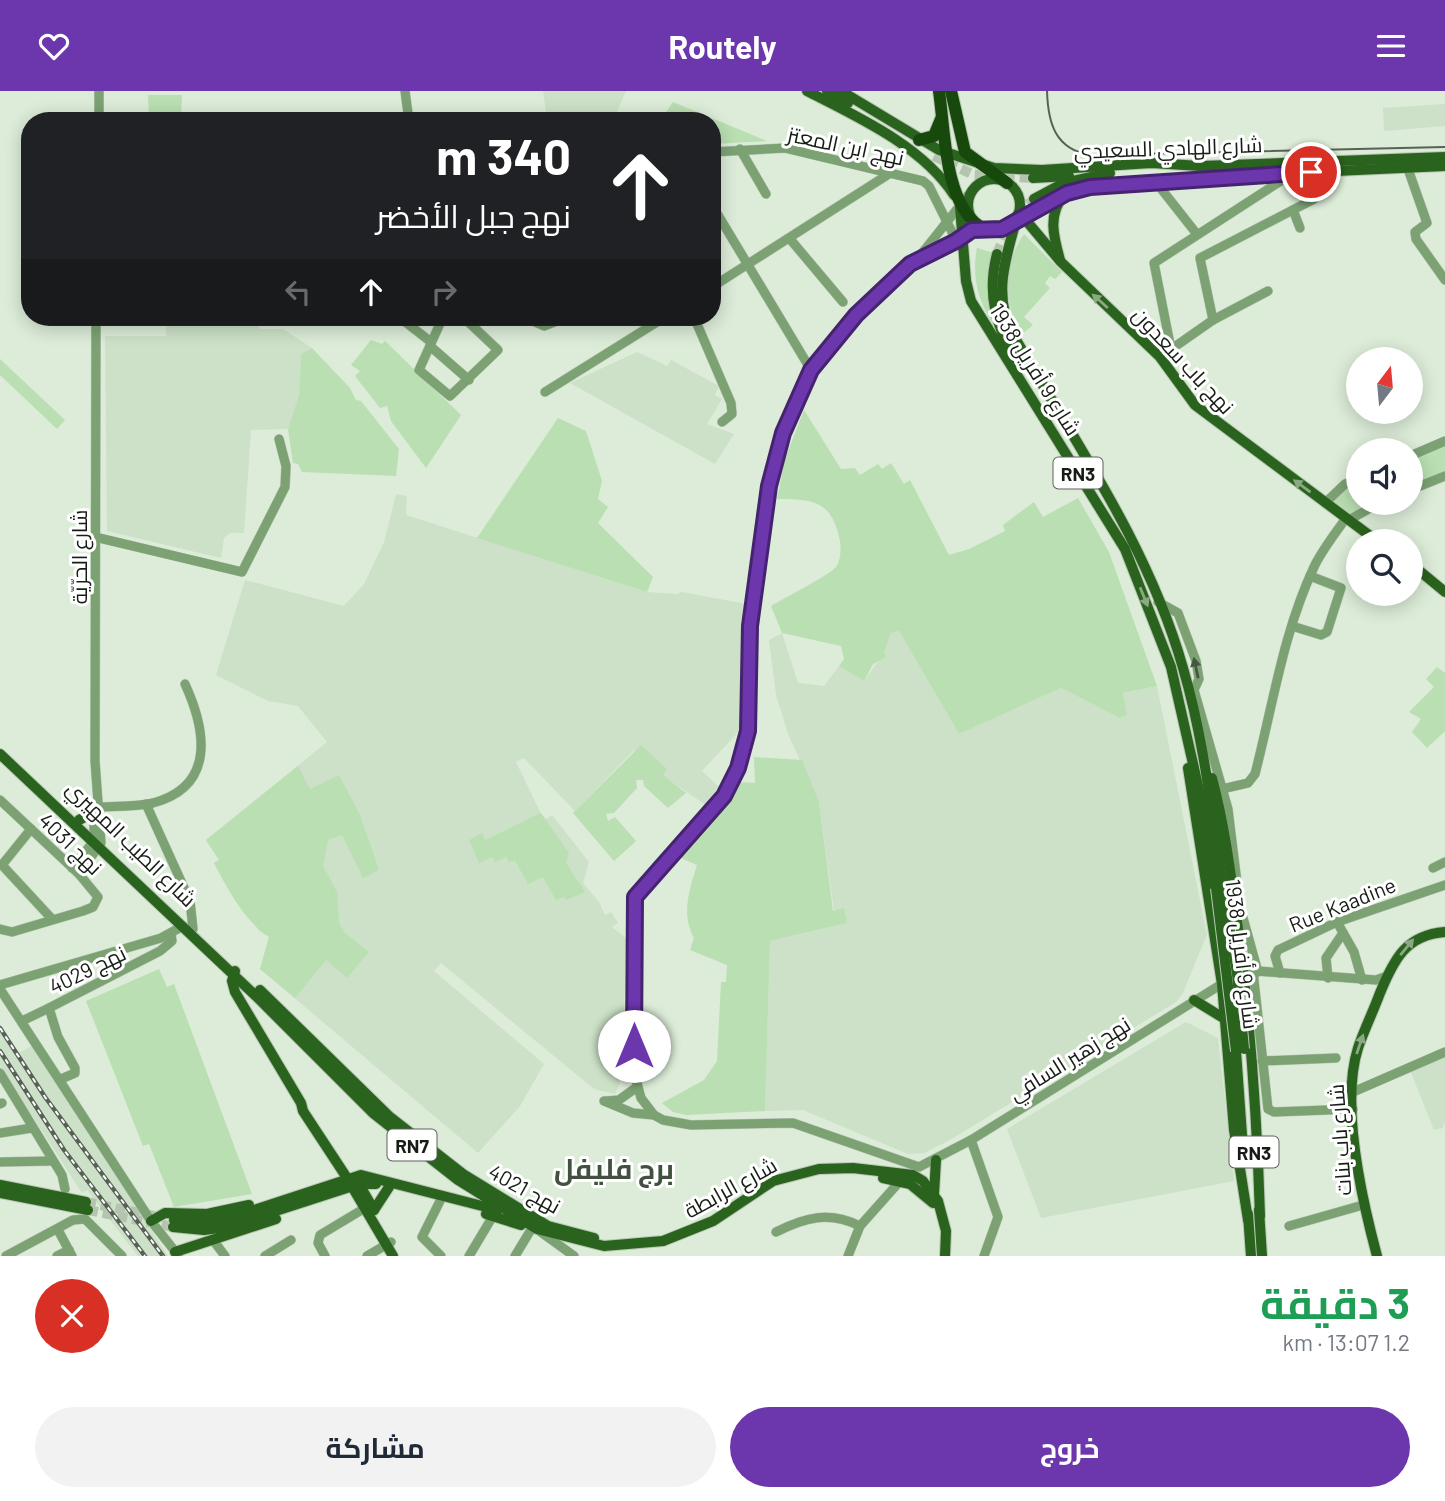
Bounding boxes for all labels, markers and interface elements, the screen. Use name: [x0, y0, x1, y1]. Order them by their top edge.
icon: heart: [35, 27, 73, 65]
text: Routely: [668, 27, 777, 65]
icon: menu: [1372, 27, 1410, 65]
street label: نهج ابن المعتز: [784, 120, 907, 172]
text: 340 m: [436, 126, 571, 185]
street label: شارع الهادي السعيدي: [1073, 131, 1263, 168]
icon: ahead: [595, 140, 686, 231]
pin: [1281, 142, 1341, 202]
icon: arrive: [1292, 153, 1330, 191]
text: نهج جبل الأخضر: [376, 196, 571, 234]
icon: left: [279, 273, 317, 311]
icon: ahead: [352, 273, 390, 311]
icon: right: [425, 273, 463, 311]
one-way arrow: [1091, 293, 1109, 309]
street label: شارع 9 أفريل 1938: [983, 298, 1087, 441]
street label: نهج باب سعدون: [1126, 301, 1240, 421]
north arrow: [1346, 347, 1423, 423]
map controls: [1346, 347, 1423, 606]
button: sound: [1346, 438, 1423, 515]
road number: RN3: [1054, 457, 1102, 489]
one-way arrow: [1293, 480, 1311, 494]
street label: شارع الحرّيّة: [66, 510, 94, 604]
button: search: [1346, 529, 1423, 606]
one-way arrow: [1139, 587, 1150, 608]
one-way arrow: [1191, 657, 1202, 679]
street label: شارع الطيب المهيري: [59, 775, 202, 915]
street label: نهج 4031: [32, 807, 108, 881]
street label: Rue Kaadine: [1285, 871, 1399, 937]
street label: شارع 9 أفريل 1938: [1218, 878, 1265, 1031]
one-way arrow: [1400, 939, 1415, 957]
street label: نهج 4029: [44, 940, 131, 1001]
position arrow: [597, 1009, 671, 1083]
street label: نهج زهير السافي: [1004, 1011, 1137, 1110]
one-way arrow: [1355, 1034, 1366, 1055]
street label: شارع باب بنات: [1323, 1083, 1358, 1197]
road number: RN7: [388, 1129, 436, 1161]
road number: RN3: [1230, 1137, 1278, 1168]
district label: برج فليفل: [554, 1151, 674, 1188]
street label: شارع الرابطة: [679, 1151, 782, 1225]
street label: نهج 4021: [483, 1158, 565, 1221]
text: 3 دقيقة: [1260, 1277, 1410, 1327]
button: close: [35, 1279, 109, 1353]
text: 1.2 km · 13:07: [1282, 1328, 1410, 1356]
button: مشاركة: [35, 1407, 716, 1487]
button: خروج: [730, 1407, 1410, 1487]

